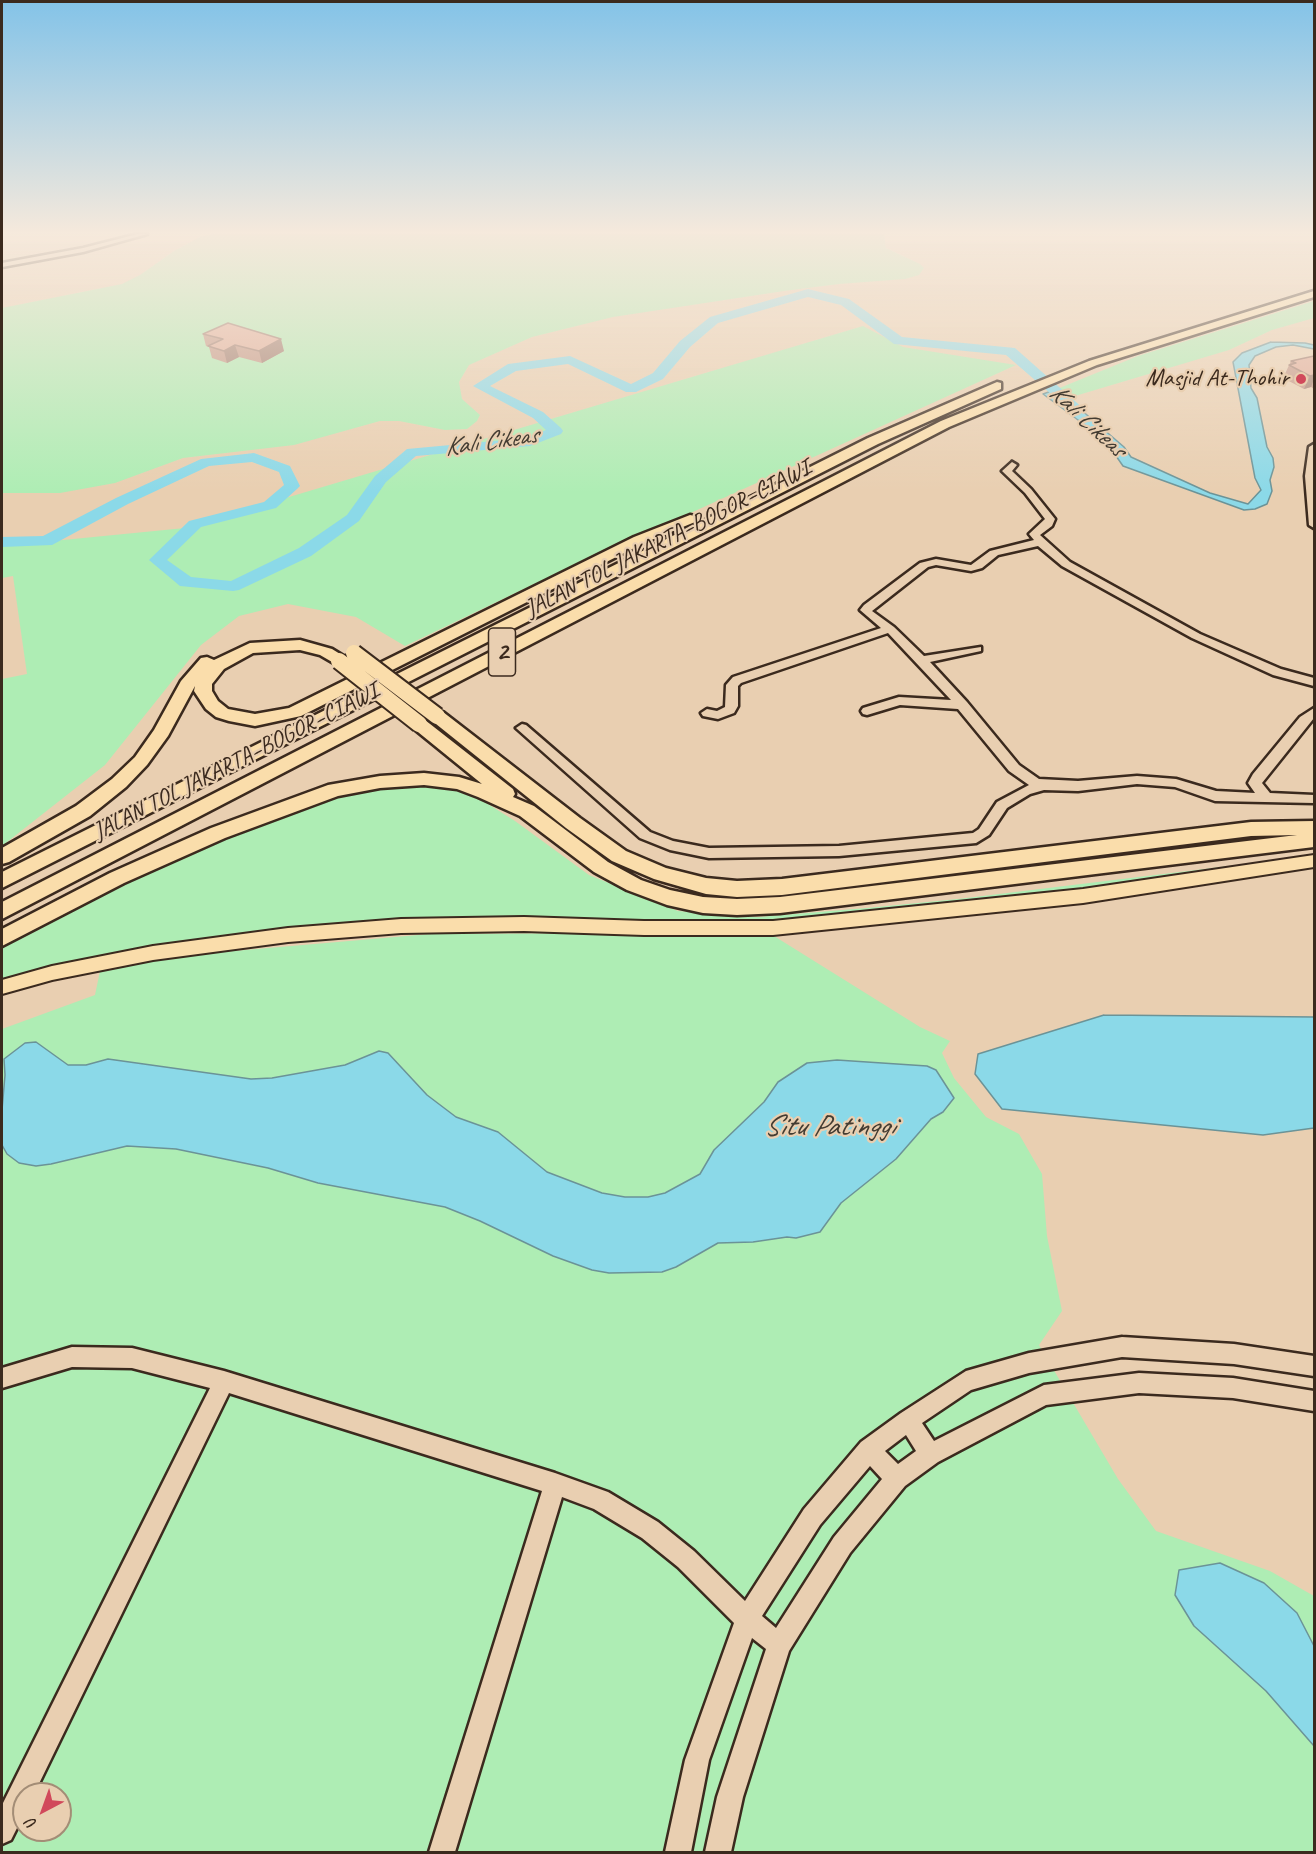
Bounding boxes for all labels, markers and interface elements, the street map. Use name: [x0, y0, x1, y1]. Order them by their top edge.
place label: Masjid At-Thohir: [1146, 365, 1289, 393]
marker: Masjid At-Thohir: [1294, 372, 1308, 386]
water label: Kali Cikeas: [1042, 378, 1132, 464]
water label: Kali Cikeas: [443, 420, 539, 464]
street label: JALAN TOL JAKARTA–BOGOR–CIAWI: [520, 454, 816, 624]
road number: 2: [488, 628, 516, 676]
street label: JALAN TOL JAKARTA–BOGOR–CIAWI: [88, 677, 384, 847]
water label: Situ Patinggi: [764, 1109, 894, 1145]
north arrow: [12, 1782, 72, 1842]
text: U: [22, 1814, 41, 1834]

